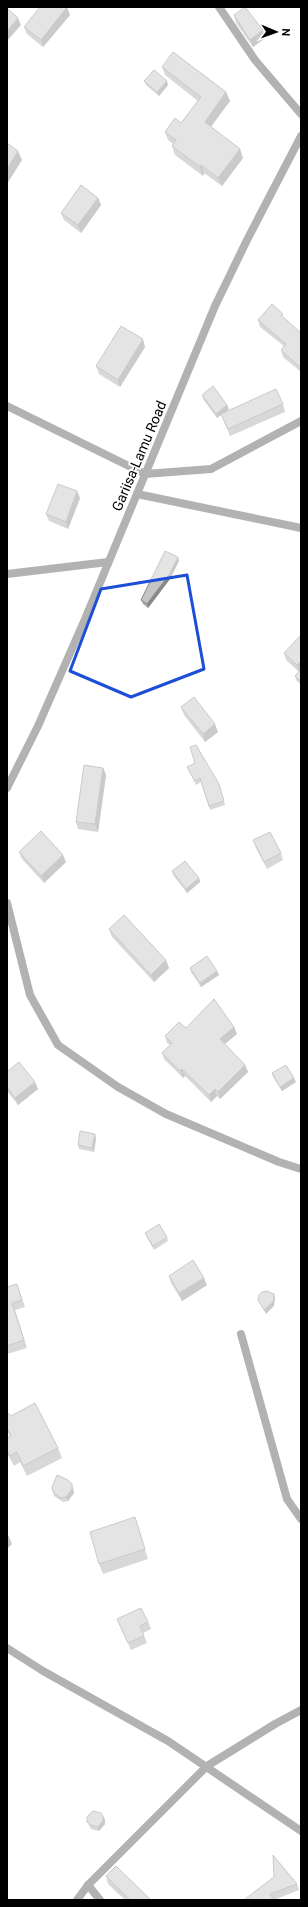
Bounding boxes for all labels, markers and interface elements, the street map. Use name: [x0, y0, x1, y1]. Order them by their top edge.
north arrow: [256, 12, 296, 52]
text: N: [279, 28, 292, 37]
street label: Gariisa-Lamu Road: [109, 398, 169, 514]

